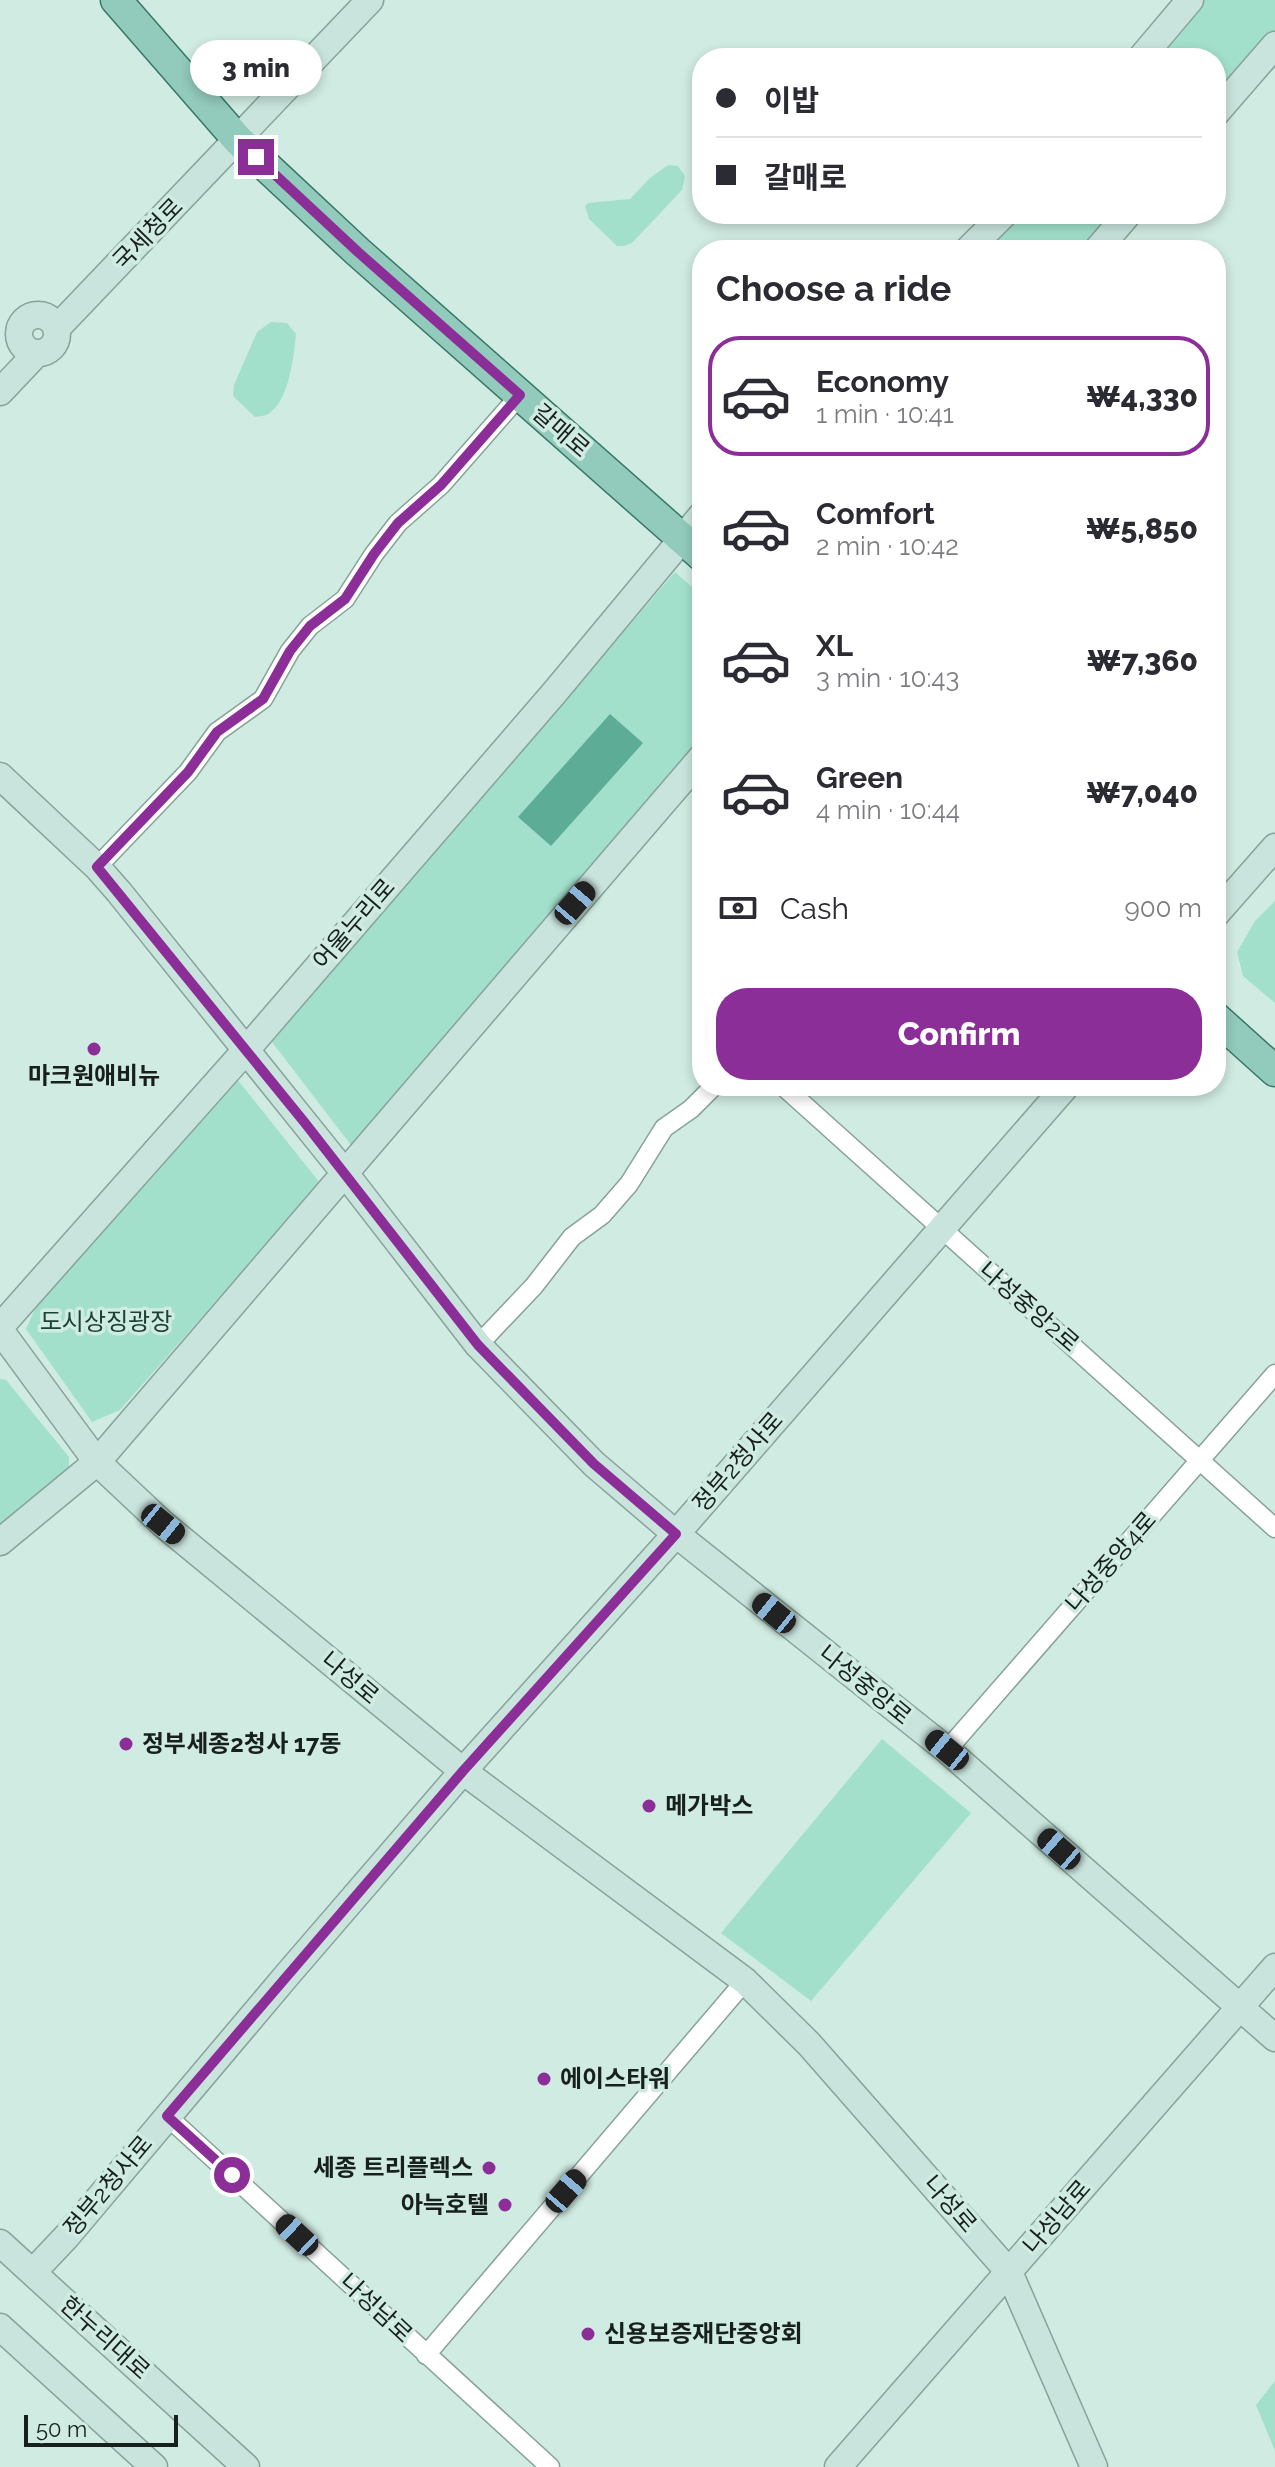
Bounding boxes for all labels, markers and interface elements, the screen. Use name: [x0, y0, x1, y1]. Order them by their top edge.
callout: 3 min: [190, 41, 322, 97]
text: 3 min: [222, 53, 290, 83]
text: 이밥: [764, 83, 819, 118]
route end: [238, 139, 274, 175]
text: 갈매로: [764, 160, 847, 195]
street label: 국세청로: [107, 192, 189, 275]
text: Choose a ride: [716, 267, 951, 309]
icon: car: [720, 360, 792, 432]
text: Economy: [816, 364, 949, 399]
text: ₩4,330: [1086, 379, 1198, 414]
street label: 갈매로: [527, 398, 596, 463]
text: 1 min · 10:41: [816, 399, 954, 429]
icon: car: [720, 492, 792, 564]
text: Comfort: [816, 496, 935, 531]
text: ₩5,850: [1086, 511, 1198, 546]
text: 2 min · 10:42: [816, 531, 959, 561]
icon: car: [720, 624, 792, 696]
text: XL: [816, 628, 853, 663]
text: ₩7,360: [1086, 643, 1198, 678]
text: 3 min · 10:43: [816, 663, 959, 693]
icon: car: [720, 756, 792, 828]
text: Green: [816, 760, 903, 795]
text: ₩7,040: [1086, 775, 1198, 810]
text: 4 min · 10:44: [816, 795, 960, 825]
street label: 어울누리로: [306, 872, 401, 975]
car: [550, 877, 600, 929]
icon: cash: [716, 886, 760, 930]
text: Cash: [780, 891, 849, 926]
text: 900 m: [1124, 893, 1202, 923]
button: Confirm: [716, 988, 1202, 1080]
marker: 마크원애비뉴: [85, 1040, 103, 1058]
place label: 마크원애비뉴: [28, 1061, 160, 1090]
street label: 나성중앙2로: [973, 1255, 1085, 1358]
park label: 도시상징광장: [40, 1307, 172, 1336]
street label: 정부2청사로: [686, 1406, 789, 1518]
car: [137, 1500, 189, 1548]
street label: 나성중앙4로: [1059, 1506, 1162, 1618]
car: [748, 1589, 800, 1637]
street label: 나성중앙로: [813, 1639, 917, 1731]
street label: 나성로: [316, 1645, 385, 1710]
car: [921, 1726, 973, 1774]
place label: 정부세종2청사 17동: [142, 1729, 341, 1758]
marker: 정부세종2청사 17동: [117, 1735, 135, 1753]
place label: 메가박스: [665, 1791, 753, 1820]
marker: 메가박스: [640, 1797, 658, 1815]
car: [1033, 1824, 1085, 1874]
place label: 에이스타워: [560, 2064, 670, 2093]
marker: 에이스타워: [535, 2070, 553, 2088]
street label: 정부2청사로: [57, 2129, 158, 2242]
place label: 세종 트리플렉스: [313, 2153, 473, 2182]
route start: [214, 2157, 250, 2193]
marker: 세종 트리플렉스: [480, 2159, 498, 2177]
car: [541, 2165, 591, 2217]
street label: 나성로: [918, 2169, 983, 2238]
street label: 나성남로: [1017, 2174, 1097, 2260]
place label: 아늑호텔: [401, 2190, 489, 2219]
marker: 아늑호텔: [496, 2196, 514, 2214]
car: [271, 2210, 323, 2260]
street label: 나성남로: [334, 2267, 419, 2348]
street label: 한누리대로: [55, 2290, 156, 2385]
place label: 신용보증재단중앙회: [604, 2319, 803, 2348]
marker: 신용보증재단중앙회: [579, 2325, 597, 2343]
scale bar: [24, 2411, 178, 2447]
text: 50 m: [36, 2416, 87, 2442]

